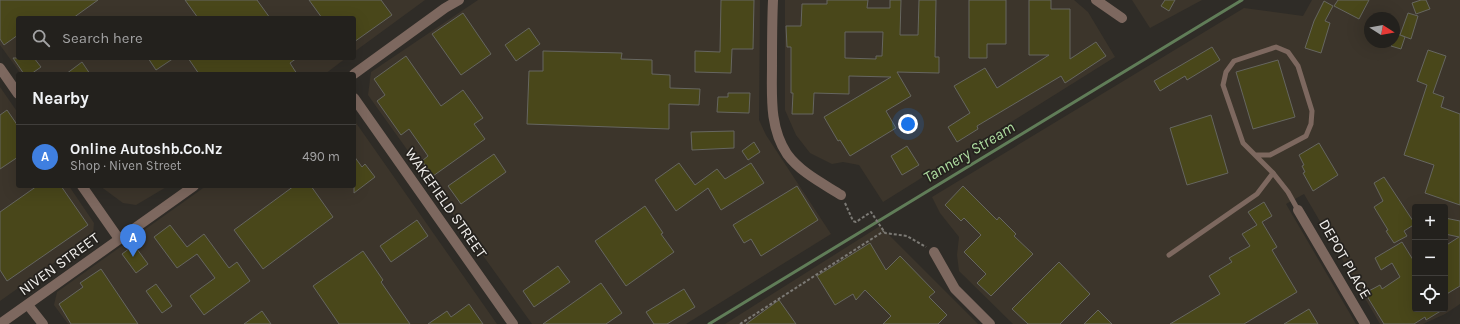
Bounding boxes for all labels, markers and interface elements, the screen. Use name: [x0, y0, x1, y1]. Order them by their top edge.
north arrow: [1364, 12, 1400, 48]
search box: [16, 16, 356, 60]
icon: search: [30, 27, 52, 49]
text: Search here: [62, 29, 143, 47]
text: Nearby: [32, 88, 89, 108]
your location: [898, 114, 918, 134]
water label: Tannery Stream: [920, 117, 1018, 187]
text: Online Autoshb.Co.Nz: [70, 140, 222, 158]
street label: WAKEFIELD STREET: [401, 145, 491, 262]
text: A: [41, 149, 49, 164]
text: 490 m: [302, 149, 340, 164]
text: Shop · Niven Street: [70, 158, 182, 173]
map controls: [1412, 204, 1448, 312]
button: +: [1412, 204, 1448, 240]
street label: DEPOT PLACE: [1315, 216, 1375, 302]
pin: A: [120, 224, 146, 257]
street label: NIVEN STREET: [15, 228, 103, 299]
button: −: [1412, 240, 1448, 276]
button: locate: [1412, 276, 1448, 312]

